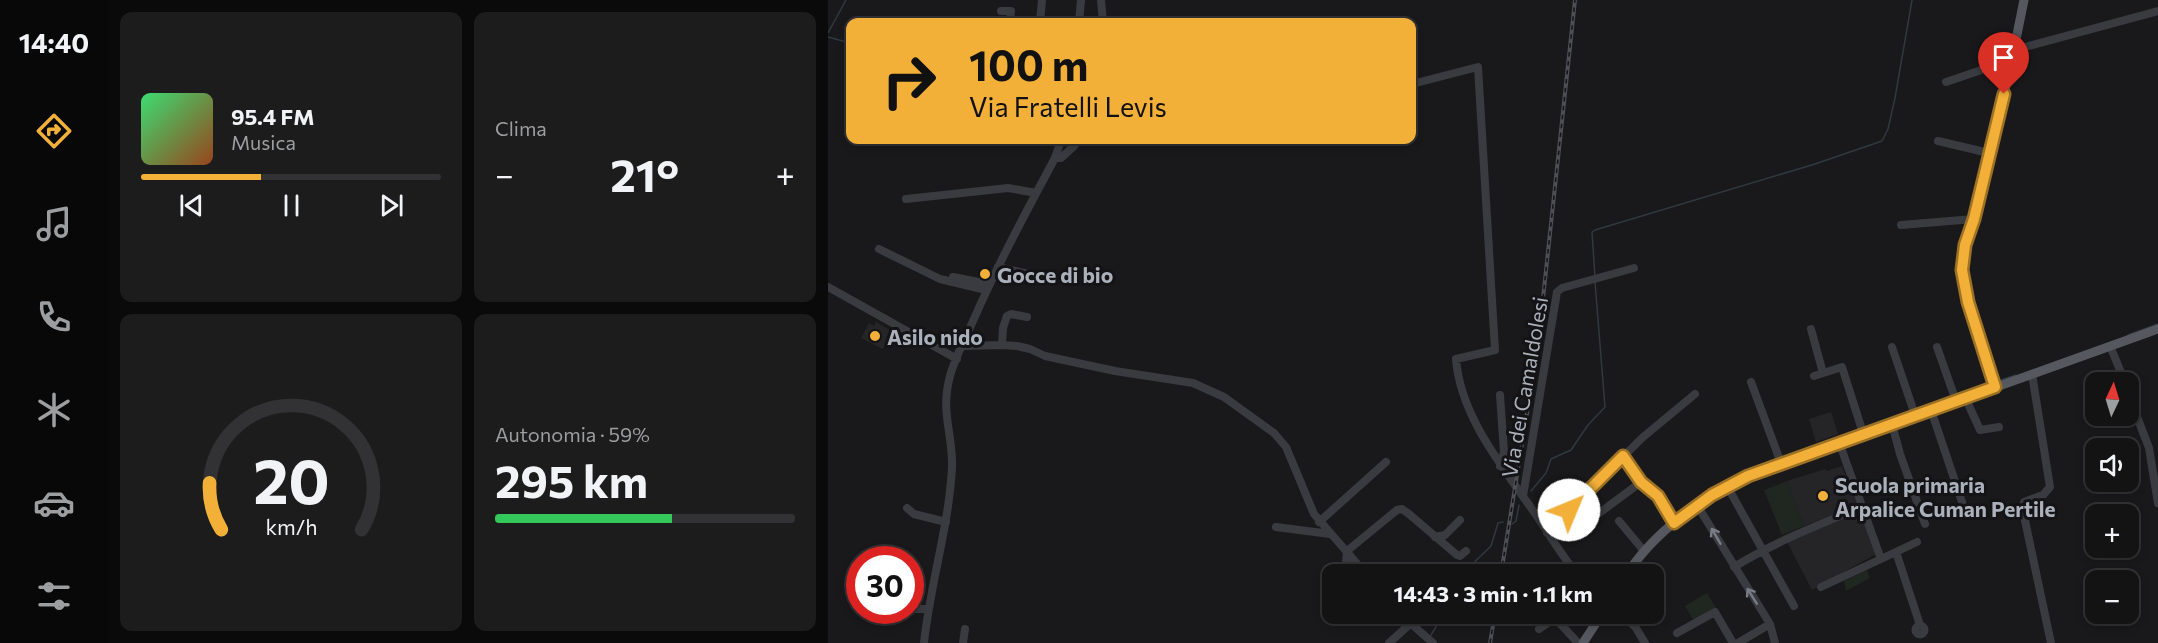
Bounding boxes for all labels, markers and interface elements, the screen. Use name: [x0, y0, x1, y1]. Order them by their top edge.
text: 14:40: [19, 26, 89, 59]
pin: [1978, 32, 2029, 94]
text: 100 m: [969, 38, 1089, 90]
icon: arrive: [1987, 41, 2020, 74]
icon: right: [870, 42, 948, 120]
text: Via Fratelli Levis: [969, 90, 1167, 123]
text: 95.4 FM: [231, 103, 314, 130]
icon: directions: [33, 110, 75, 152]
text: Clima: [495, 116, 547, 140]
text: Musica: [231, 130, 296, 154]
text: 21°: [610, 146, 679, 201]
text: −: [495, 153, 514, 194]
text: +: [776, 153, 795, 194]
icon: previous: [175, 189, 208, 222]
icon: pause: [275, 189, 308, 222]
icon: next: [375, 189, 408, 222]
icon: music: [33, 203, 75, 245]
place label: Gocce di bio: [997, 262, 1113, 287]
marker: Gocce di bio: [978, 267, 992, 281]
street label: Via dei Camaldolesi: [1496, 294, 1552, 480]
icon: phone: [33, 296, 75, 338]
place label: Asilo nido: [887, 324, 983, 349]
marker: Asilo nido: [868, 329, 882, 343]
north arrow: [2085, 372, 2139, 426]
map controls: [2085, 372, 2139, 624]
icon: climate: [33, 389, 75, 431]
text: Autonomia · 59%: [495, 422, 650, 446]
button: sound: [2085, 438, 2139, 492]
text: 20: [253, 441, 329, 517]
text: 295 km: [495, 452, 648, 507]
place label: Scuola primaria Arpalice Cuman Pertile: [1835, 472, 2056, 521]
position arrow: [1537, 478, 1601, 542]
icon: car: [33, 482, 75, 524]
marker: Scuola primaria Arpalice Cuman Pertile: [1816, 489, 1830, 503]
button: +: [2085, 504, 2139, 558]
text: km/h: [265, 513, 317, 539]
one-way arrow: [1710, 528, 1722, 545]
speed limit sign: 30: [846, 546, 924, 624]
button: −: [2085, 570, 2139, 624]
icon: filters: [33, 575, 75, 617]
text: 14:43 · 3 min · 1.1 km: [1393, 580, 1593, 607]
one-way arrow: [1745, 588, 1757, 605]

